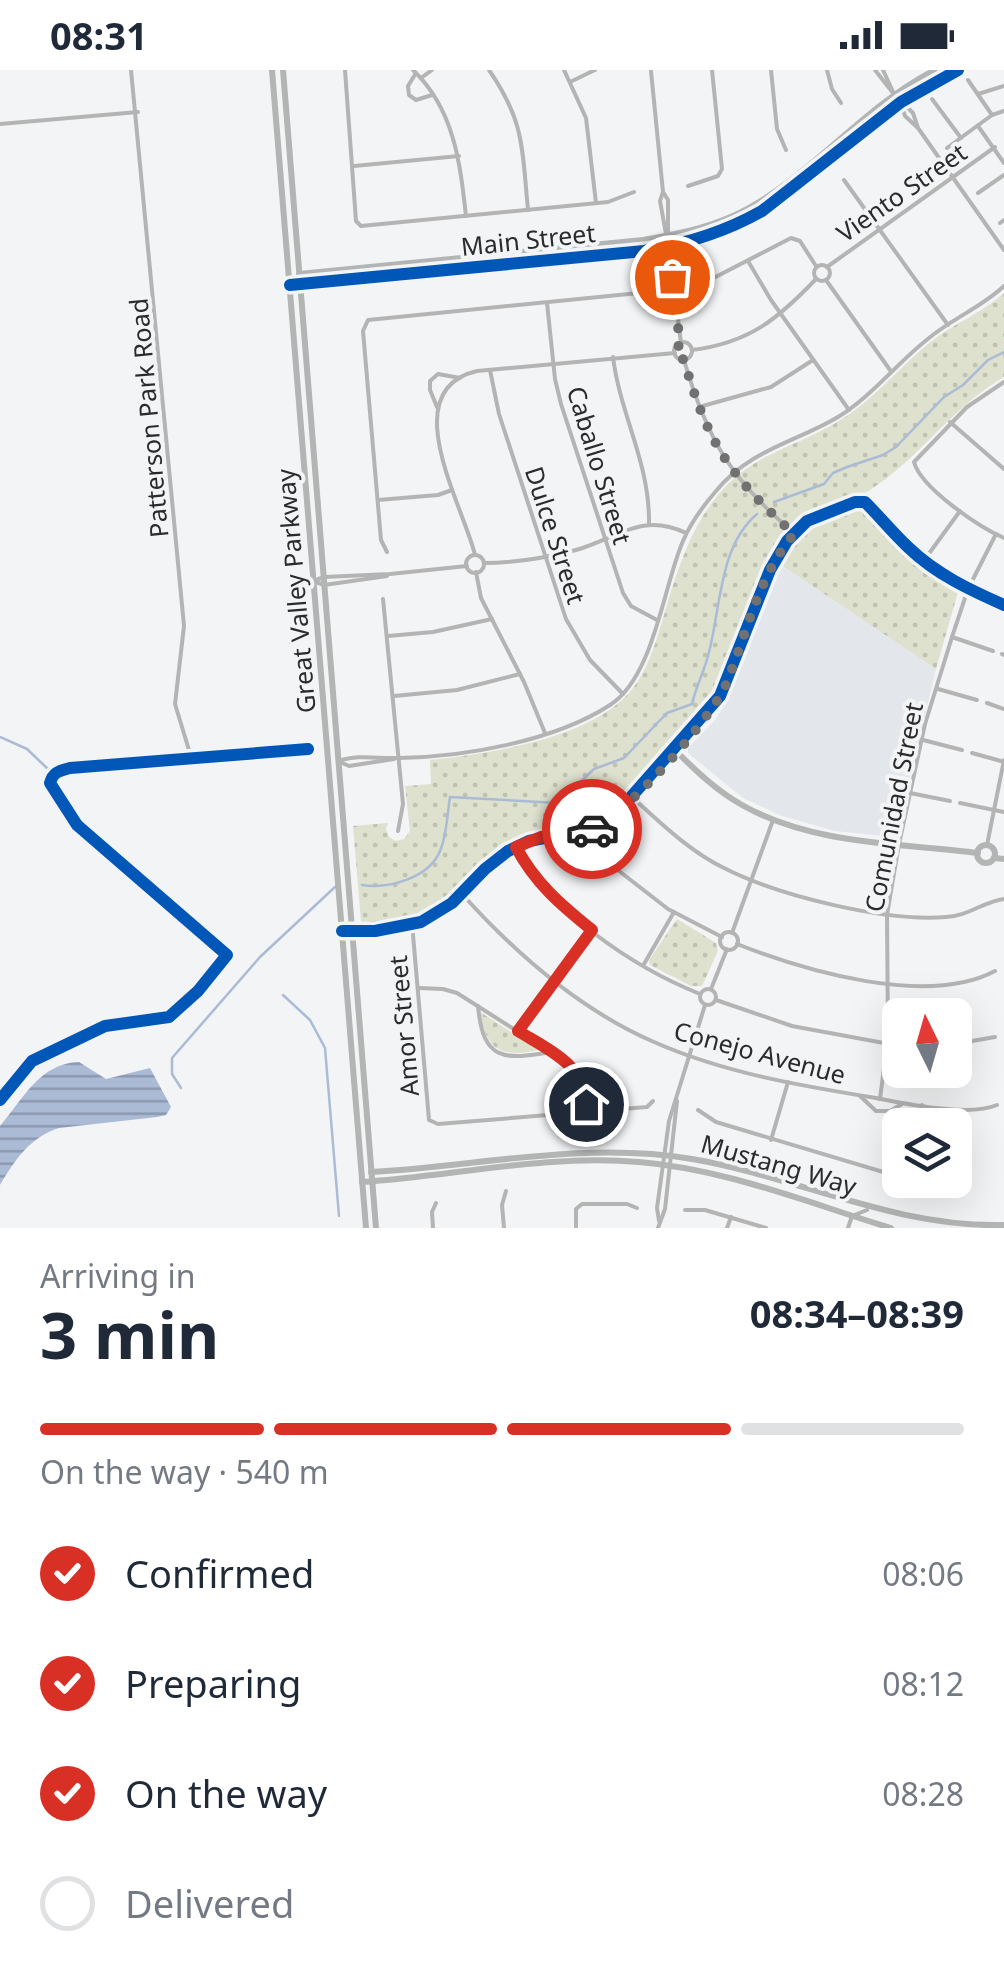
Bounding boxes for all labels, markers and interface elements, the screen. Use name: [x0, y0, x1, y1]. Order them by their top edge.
text: 08:31: [50, 9, 148, 61]
street label: Viento Street: [829, 135, 973, 249]
street label: Main Street: [459, 215, 597, 263]
pin: [630, 235, 715, 320]
icon: bag: [645, 250, 700, 305]
street label: Patterson Park Road: [121, 297, 175, 539]
street label: Caballo Street: [560, 382, 640, 548]
street label: Dulce Street: [518, 462, 594, 608]
street label: Great Valley Parkway: [267, 467, 323, 715]
street label: Comunidad Street: [856, 699, 930, 915]
courier: [542, 779, 642, 879]
icon: car: [565, 802, 620, 857]
street label: Amor Street: [380, 954, 426, 1098]
north arrow: [882, 998, 972, 1088]
map controls: [882, 998, 972, 1198]
street label: Conejo Avenue: [670, 1013, 850, 1091]
pin: [544, 1062, 629, 1147]
icon: home: [559, 1077, 614, 1132]
button: layers: [882, 1108, 972, 1198]
street label: Mustang Way: [697, 1126, 861, 1202]
text: Arriving in: [40, 1254, 195, 1297]
text: 08:34–08:39: [750, 1287, 964, 1339]
text: 3 min: [40, 1290, 219, 1378]
text: On the way · 540 m: [40, 1450, 329, 1493]
icon: check: [40, 1546, 95, 1601]
text: Confirmed: [125, 1547, 314, 1599]
text: 08:06: [882, 1552, 964, 1595]
icon: check: [40, 1656, 95, 1711]
text: Preparing: [125, 1657, 301, 1709]
text: 08:12: [882, 1662, 964, 1705]
icon: check: [40, 1766, 95, 1821]
text: On the way: [125, 1767, 327, 1819]
text: 08:28: [882, 1772, 964, 1815]
text: Delivered: [125, 1877, 294, 1929]

